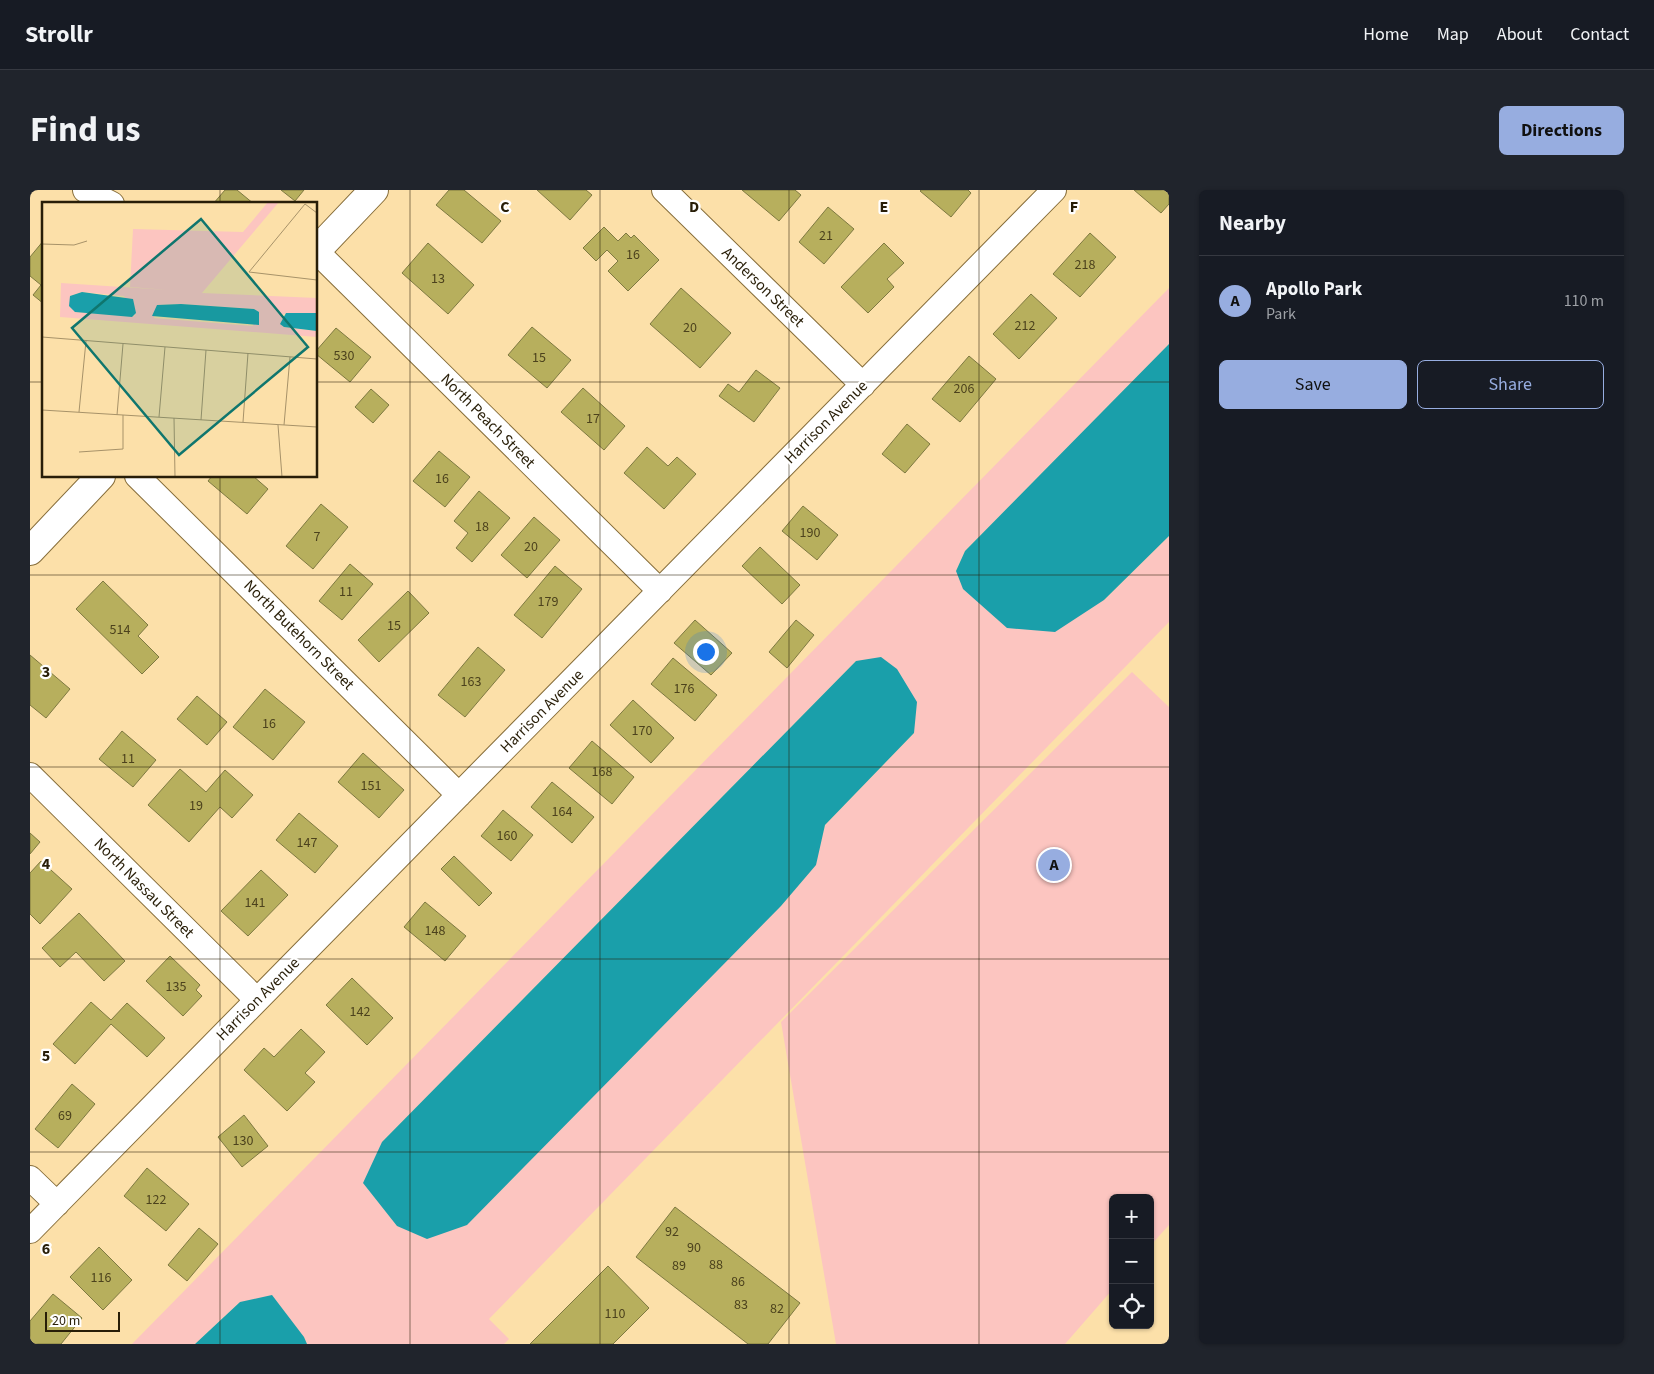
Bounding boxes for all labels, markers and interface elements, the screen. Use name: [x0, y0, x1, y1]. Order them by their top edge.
text: Strollr: [25, 17, 93, 52]
text: Home: [1363, 22, 1409, 47]
text: Map: [1437, 22, 1469, 47]
text: About: [1497, 22, 1542, 47]
text: Contact: [1570, 22, 1629, 47]
text: Find us: [30, 105, 140, 155]
button: Directions: [1499, 106, 1624, 155]
text: C: [500, 196, 510, 218]
text: D: [689, 196, 699, 218]
text: E: [880, 196, 888, 218]
text: F: [1070, 196, 1078, 218]
inset map: [42, 202, 318, 478]
text: Nearby: [1219, 208, 1286, 238]
house number: 21: [819, 226, 833, 246]
street label: Anderson Street: [717, 242, 810, 333]
house number: 16: [626, 245, 640, 265]
house number: 218: [1075, 255, 1095, 275]
house number: 13: [431, 269, 445, 289]
text: Apollo Park: [1266, 276, 1362, 303]
text: A: [1230, 290, 1240, 312]
text: 110 m: [1564, 290, 1604, 312]
text: Park: [1266, 303, 1296, 325]
house number: 212: [1015, 316, 1035, 336]
house number: 20: [683, 318, 697, 338]
house number: 530: [334, 346, 354, 366]
house number: 15: [532, 348, 546, 368]
button: Save: [1219, 360, 1407, 409]
button: Share: [1417, 360, 1604, 409]
street label: North Peach Street: [436, 369, 541, 474]
street label: Harrison Avenue: [779, 375, 873, 469]
house number: 206: [954, 379, 974, 399]
house number: 17: [586, 409, 600, 429]
house number: 16: [435, 469, 449, 489]
house number: 18: [475, 517, 489, 537]
house number: 190: [800, 523, 820, 543]
house number: 7: [314, 527, 321, 547]
house number: 20: [524, 537, 538, 557]
street label: North Butehorn Street: [239, 575, 360, 696]
house number: 11: [339, 582, 353, 602]
house number: 179: [538, 592, 558, 612]
house number: 15: [387, 616, 401, 636]
house number: 514: [110, 620, 130, 640]
your location: [693, 639, 719, 665]
text: 3: [42, 661, 50, 683]
street label: Harrison Avenue: [495, 664, 589, 758]
house number: 163: [461, 672, 481, 692]
house number: 176: [674, 679, 694, 699]
house number: 16: [262, 714, 276, 734]
house number: 170: [632, 721, 652, 741]
house number: 11: [121, 749, 135, 769]
house number: 168: [592, 762, 612, 782]
house number: 151: [361, 776, 381, 796]
house number: 19: [189, 796, 203, 816]
house number: 164: [552, 802, 572, 822]
house number: 160: [497, 826, 517, 846]
street label: North Nassau Street: [89, 833, 199, 943]
house number: 147: [297, 833, 317, 853]
pin: A: [1038, 846, 1070, 884]
text: 4: [42, 853, 51, 875]
house number: 141: [245, 893, 265, 913]
house number: 148: [425, 921, 445, 941]
street label: Harrison Avenue: [211, 952, 305, 1046]
house number: 135: [166, 977, 186, 997]
house number: 142: [350, 1002, 370, 1022]
text: 5: [42, 1045, 50, 1067]
house number: 69: [58, 1106, 72, 1126]
house number: 130: [233, 1131, 253, 1151]
house number: 122: [146, 1190, 166, 1210]
map controls: [1109, 1194, 1154, 1329]
button: +: [1109, 1194, 1154, 1239]
house number: 92: [665, 1222, 679, 1242]
text: 6: [42, 1238, 50, 1260]
house number: 90: [687, 1238, 701, 1258]
button: −: [1109, 1239, 1154, 1284]
house number: 88: [709, 1255, 723, 1275]
house number: 89: [672, 1256, 686, 1276]
house number: 116: [91, 1268, 111, 1288]
house number: 86: [731, 1272, 745, 1292]
button: locate: [1109, 1284, 1154, 1329]
house number: 83: [734, 1295, 748, 1315]
house number: 82: [770, 1299, 784, 1319]
house number: 110: [605, 1304, 625, 1324]
scale bar: [45, 1309, 120, 1332]
text: 20 m: [52, 1311, 80, 1331]

